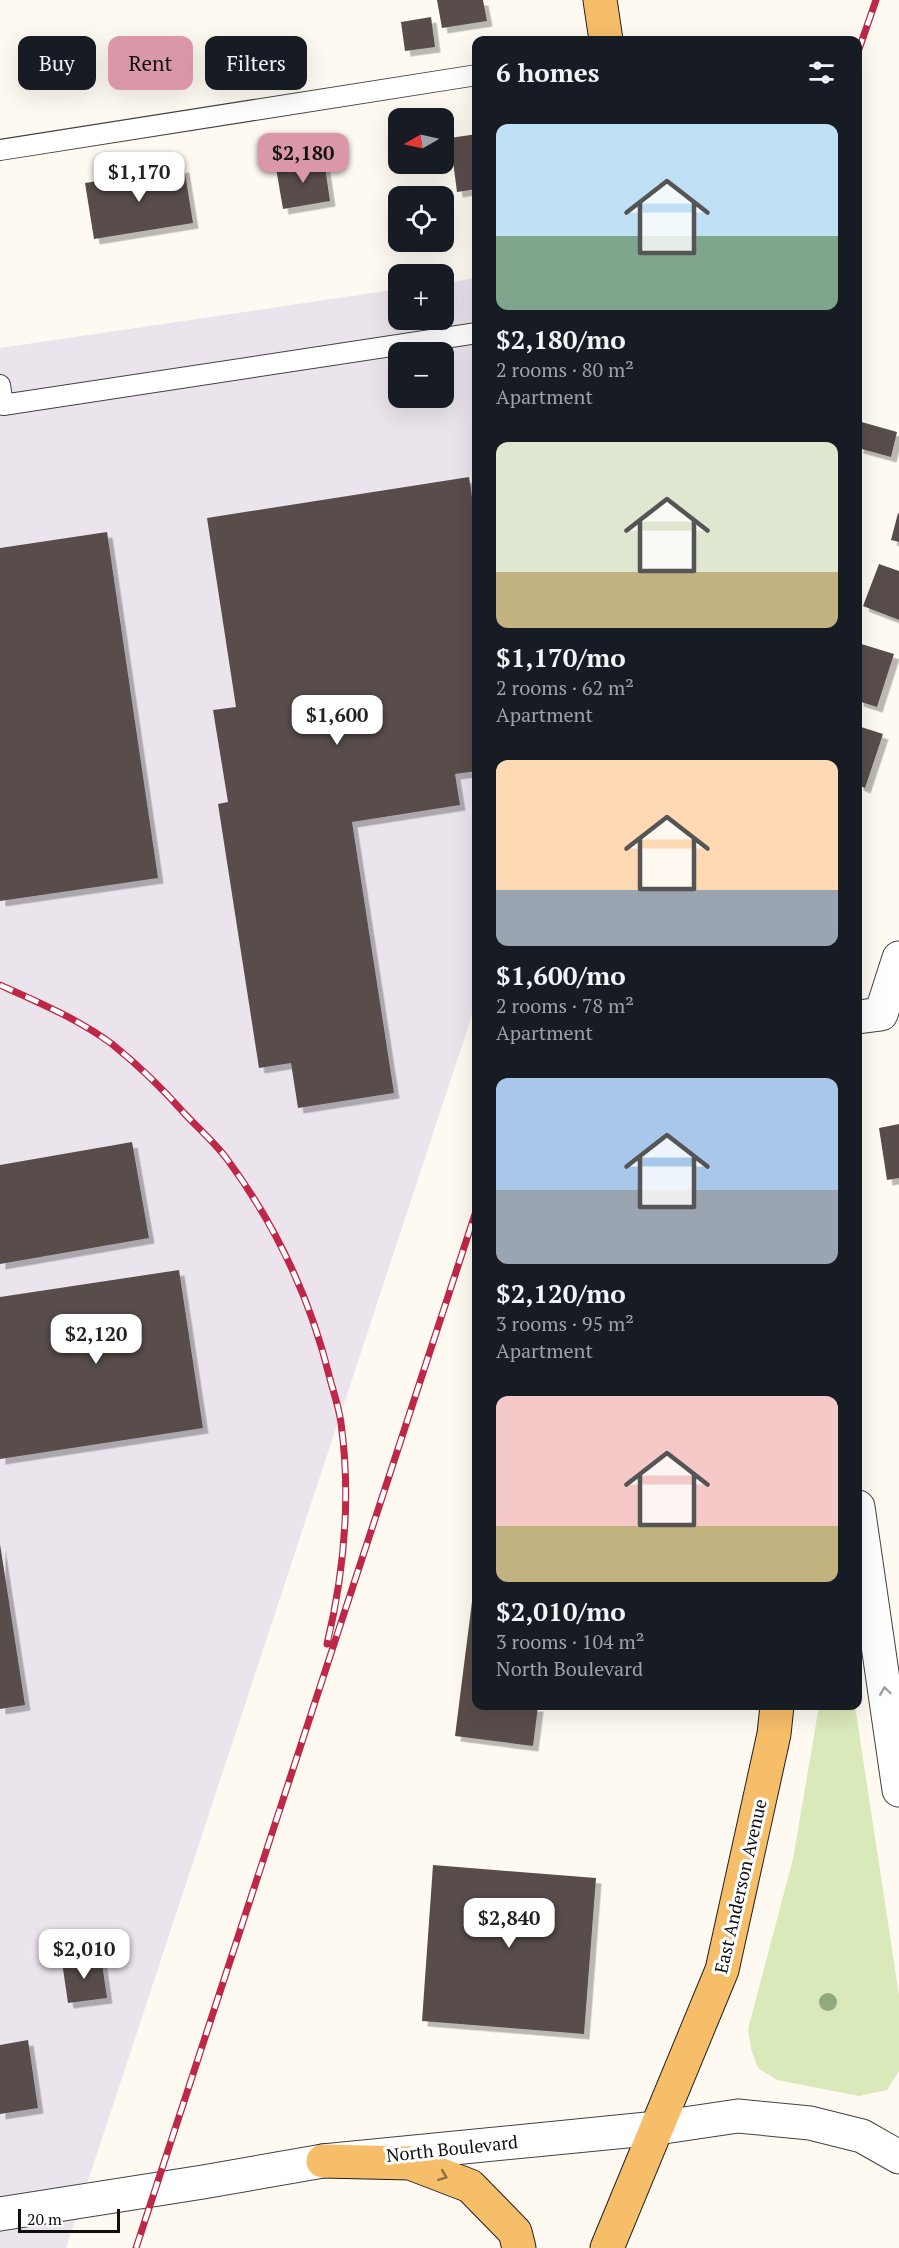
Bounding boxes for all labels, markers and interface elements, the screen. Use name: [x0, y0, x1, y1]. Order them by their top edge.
chip: Buy: [18, 36, 96, 90]
chip: Rent: [108, 36, 193, 90]
chip: Filters: [205, 36, 307, 90]
text: 6 homes: [496, 55, 600, 89]
icon: filters: [805, 56, 838, 89]
north arrow: [388, 108, 454, 174]
map controls: [388, 108, 454, 408]
pin: $2,180: [254, 133, 352, 184]
text: $2,180: [272, 139, 334, 166]
pin: $1,170: [90, 152, 188, 203]
text: $1,170: [108, 158, 170, 185]
icon: home: [613, 163, 721, 271]
button: locate: [388, 186, 454, 252]
button: +: [388, 264, 454, 330]
text: $2,180/mo: [496, 322, 626, 356]
button: −: [388, 342, 454, 408]
text: 2 rooms · 80 m²: [496, 356, 634, 383]
text: Apartment: [496, 383, 593, 410]
icon: home: [613, 481, 721, 589]
text: $1,170/mo: [496, 640, 626, 674]
text: 2 rooms · 62 m²: [496, 674, 634, 701]
pin: $1,600: [288, 695, 386, 746]
text: $1,600: [306, 701, 368, 728]
text: Apartment: [496, 701, 593, 728]
icon: home: [613, 799, 721, 907]
text: $1,600/mo: [496, 958, 626, 992]
text: 2 rooms · 78 m²: [496, 992, 634, 1019]
text: Apartment: [496, 1019, 593, 1046]
icon: home: [613, 1117, 721, 1225]
text: $2,120/mo: [496, 1276, 626, 1310]
text: 3 rooms · 95 m²: [496, 1310, 634, 1337]
pin: $2,120: [47, 1314, 145, 1365]
text: $2,120: [65, 1320, 127, 1347]
text: Apartment: [496, 1337, 593, 1364]
icon: home: [613, 1435, 721, 1543]
text: $2,010/mo: [496, 1594, 626, 1628]
text: 3 rooms · 104 m²: [496, 1628, 644, 1655]
text: North Boulevard: [496, 1655, 643, 1682]
one-way arrow: [879, 1686, 891, 1695]
street label: East Anderson Avenue: [708, 1796, 772, 1976]
pin: $2,840: [460, 1898, 558, 1949]
text: $2,840: [478, 1904, 540, 1931]
pin: $2,010: [35, 1929, 133, 1980]
text: $2,010: [53, 1935, 115, 1962]
street label: North Boulevard: [385, 2129, 519, 2167]
one-way arrow: [437, 2168, 447, 2181]
scale bar: [18, 2206, 120, 2234]
text: 20 m: [27, 2208, 62, 2230]

